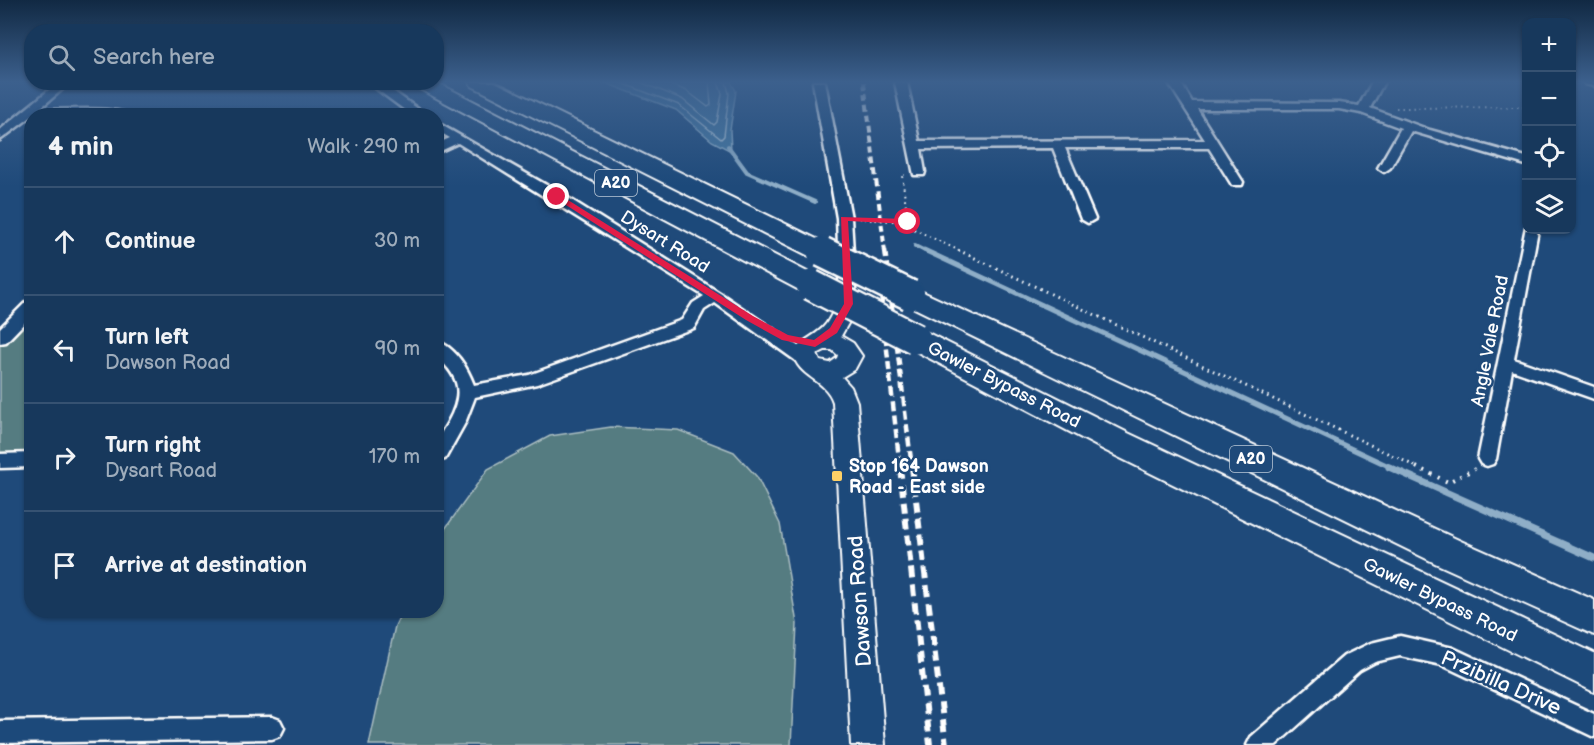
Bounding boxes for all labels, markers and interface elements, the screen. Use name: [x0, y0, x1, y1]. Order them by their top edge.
map controls: [1522, 18, 1576, 234]
button: +: [1522, 18, 1576, 72]
search box: [24, 24, 444, 90]
icon: search: [45, 41, 78, 74]
text: Search here: [93, 44, 215, 71]
button: −: [1522, 72, 1576, 126]
button: locate: [1522, 126, 1576, 180]
text: 4 min: [48, 132, 113, 163]
text: Walk · 290 m: [307, 135, 420, 159]
road number: A20: [595, 170, 637, 196]
button: layers: [1522, 180, 1576, 234]
route end: [543, 183, 569, 209]
street label: Dysart Road: [617, 206, 713, 278]
route start: [894, 208, 920, 234]
icon: ahead: [48, 225, 81, 258]
text: Continue: [105, 228, 195, 255]
text: 30 m: [374, 229, 420, 253]
street label: Angle Vale Road: [1467, 274, 1513, 408]
text: Turn left: [105, 324, 189, 351]
icon: left: [48, 333, 81, 366]
text: 90 m: [375, 337, 420, 361]
street label: Gawler Bypass Road: [924, 337, 1084, 433]
text: Dawson Road: [105, 351, 230, 375]
text: Turn right: [105, 432, 201, 459]
icon: right: [48, 441, 81, 474]
text: 170 m: [369, 445, 420, 469]
road number: A20: [1230, 446, 1272, 472]
place label: Stop 164 Dawson Road - East side: [849, 456, 989, 498]
text: Dysart Road: [105, 459, 217, 483]
marker: Stop 164 Dawson Road - East side: [830, 469, 844, 483]
street label: Dawson Road: [843, 534, 877, 668]
icon: arrive: [48, 549, 81, 582]
text: Arrive at destination: [105, 552, 307, 579]
street label: Gawler Bypass Road: [1359, 554, 1521, 646]
street label: Przibilla Drive: [1437, 645, 1565, 721]

